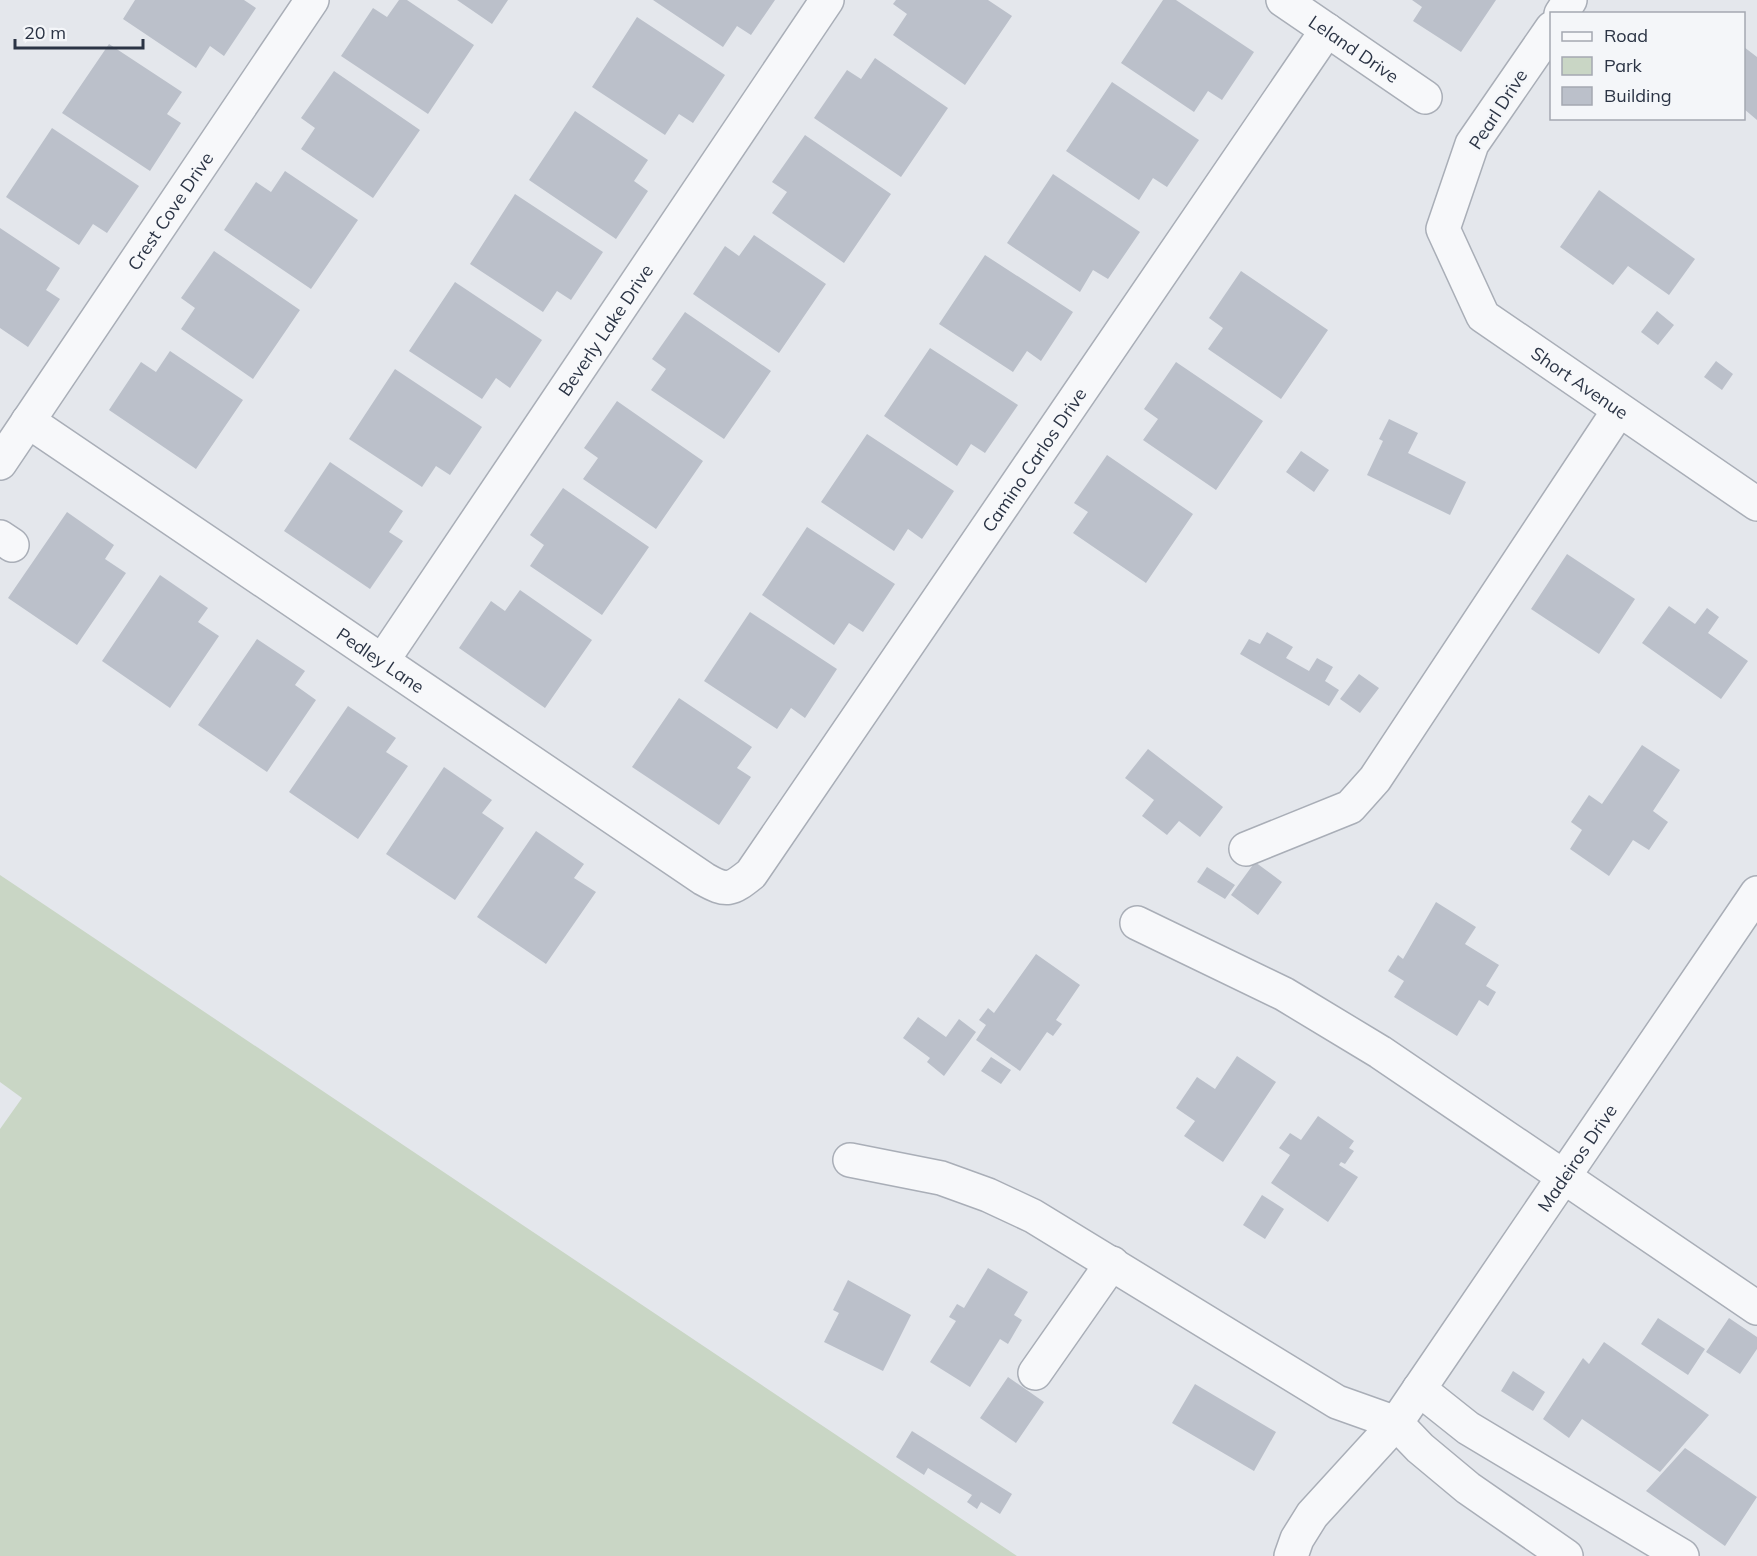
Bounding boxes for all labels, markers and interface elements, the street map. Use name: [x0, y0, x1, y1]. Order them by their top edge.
street label: Leland Drive: [1304, 10, 1404, 87]
scale bar: [15, 12, 142, 50]
legend: [1550, 12, 1745, 120]
text: 20 m: [24, 21, 66, 44]
text: Road: [1604, 24, 1648, 47]
text: Park: [1604, 54, 1643, 77]
street label: Pearl Drive: [1464, 65, 1532, 153]
text: Building: [1604, 84, 1672, 107]
street label: Crest Cove Drive: [122, 147, 218, 274]
street label: Beverly Lake Drive: [553, 259, 658, 400]
street label: Short Avenue: [1527, 341, 1633, 424]
street label: Camino Carlos Drive: [976, 383, 1091, 536]
street label: Pedley Lane: [332, 622, 429, 698]
street label: Madeiros Drive: [1532, 1099, 1621, 1216]

